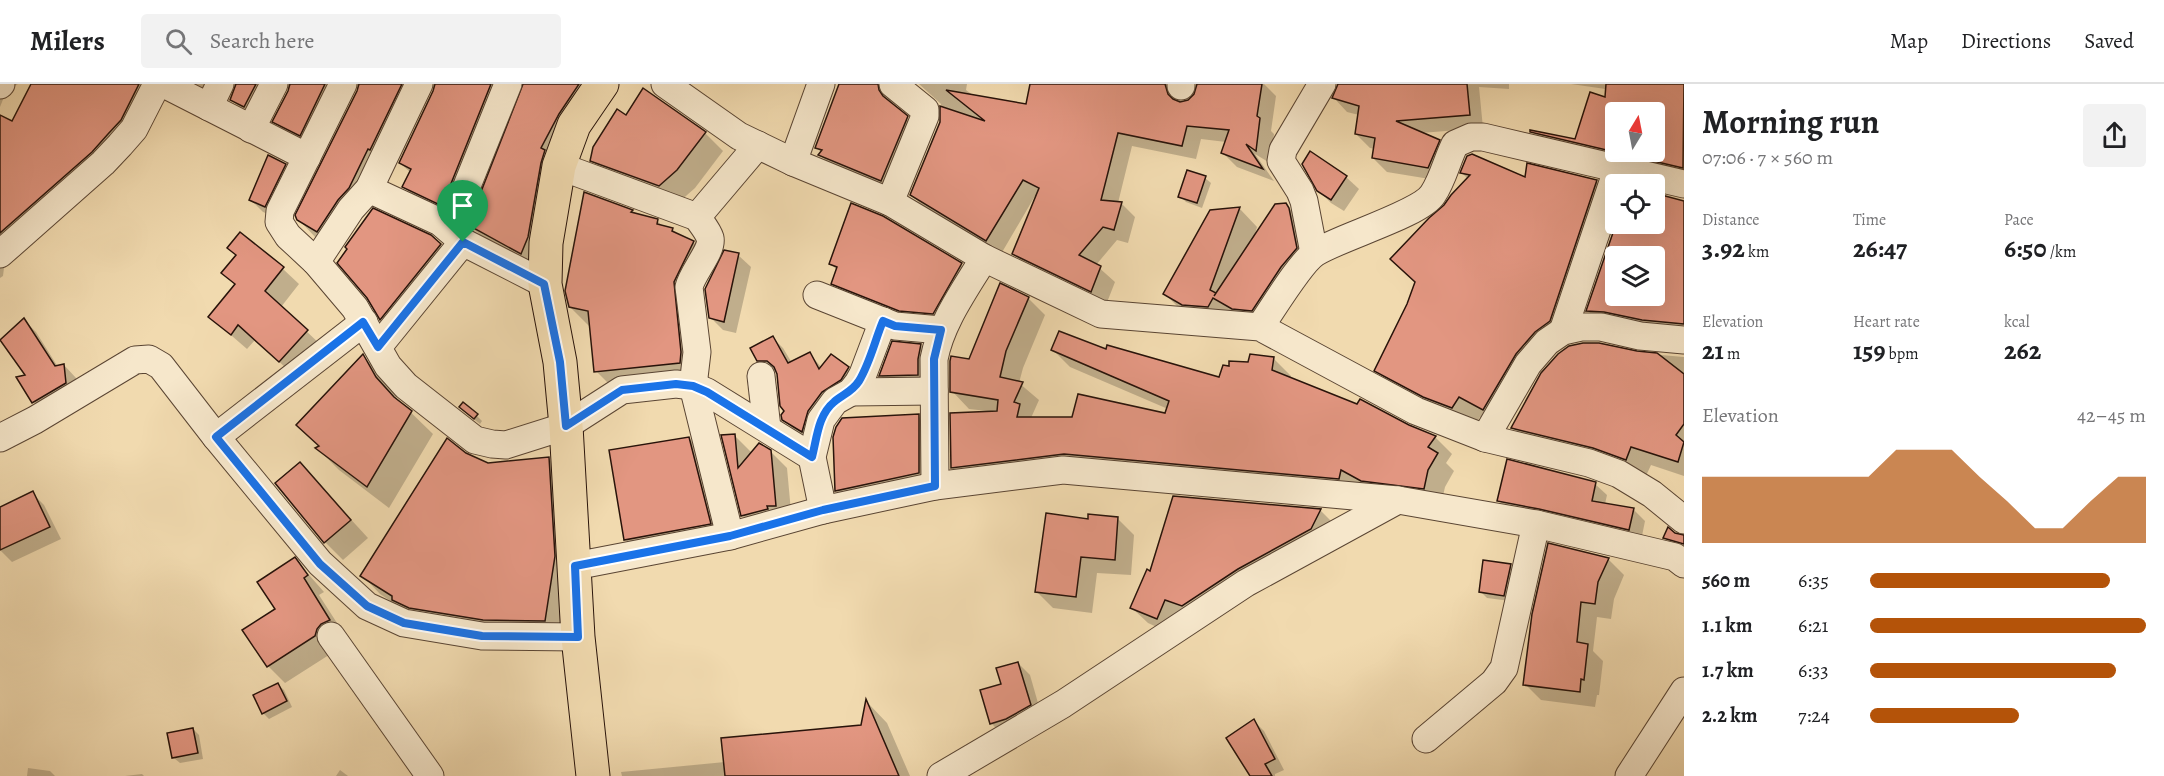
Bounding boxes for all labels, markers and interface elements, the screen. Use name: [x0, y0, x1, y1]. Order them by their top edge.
search box: [141, 14, 561, 68]
text: Milers: [30, 22, 105, 60]
icon: search: [162, 25, 195, 58]
text: Search here: [210, 26, 314, 56]
text: Map: [1890, 27, 1928, 55]
text: Directions: [1961, 27, 2051, 55]
text: Saved: [2084, 27, 2134, 55]
text: Morning run: [1702, 99, 1879, 144]
north arrow: [1605, 102, 1665, 162]
map controls: [1605, 102, 1665, 306]
button: share: [2083, 104, 2146, 167]
text: 07:06 · 7 × 560 m: [1702, 144, 1833, 171]
button: locate: [1605, 174, 1665, 234]
pin: [437, 180, 488, 242]
icon: arrive: [446, 189, 479, 222]
text: Distance: [1702, 209, 1759, 231]
text: Time: [1853, 209, 1886, 231]
text: Pace: [2004, 209, 2034, 231]
text: 3.92: [1702, 231, 1745, 266]
text: 26:47: [1853, 231, 1907, 266]
text: 6:50: [2004, 231, 2047, 266]
text: km: [1745, 241, 1769, 263]
text: /km: [2047, 241, 2076, 263]
button: layers: [1605, 246, 1665, 306]
text: Elevation: [1702, 311, 1763, 333]
text: Heart rate: [1853, 311, 1920, 333]
text: kcal: [2004, 311, 2030, 333]
text: 21: [1702, 333, 1724, 368]
text: 159: [1853, 333, 1885, 368]
text: 262: [2004, 333, 2041, 368]
text: m: [1724, 343, 1740, 365]
text: bpm: [1885, 343, 1919, 365]
text: Elevation: [1702, 402, 1779, 429]
text: 42–45 m: [2077, 402, 2146, 429]
text: 560 m: [1702, 567, 1750, 594]
text: 6:35: [1798, 567, 1829, 594]
text: 1.1 km: [1702, 612, 1752, 639]
text: 6:21: [1798, 612, 1828, 639]
text: 1.7 km: [1702, 657, 1754, 684]
text: 6:33: [1798, 657, 1829, 684]
text: 2.2 km: [1702, 702, 1757, 729]
text: 7:24: [1798, 702, 1830, 729]

